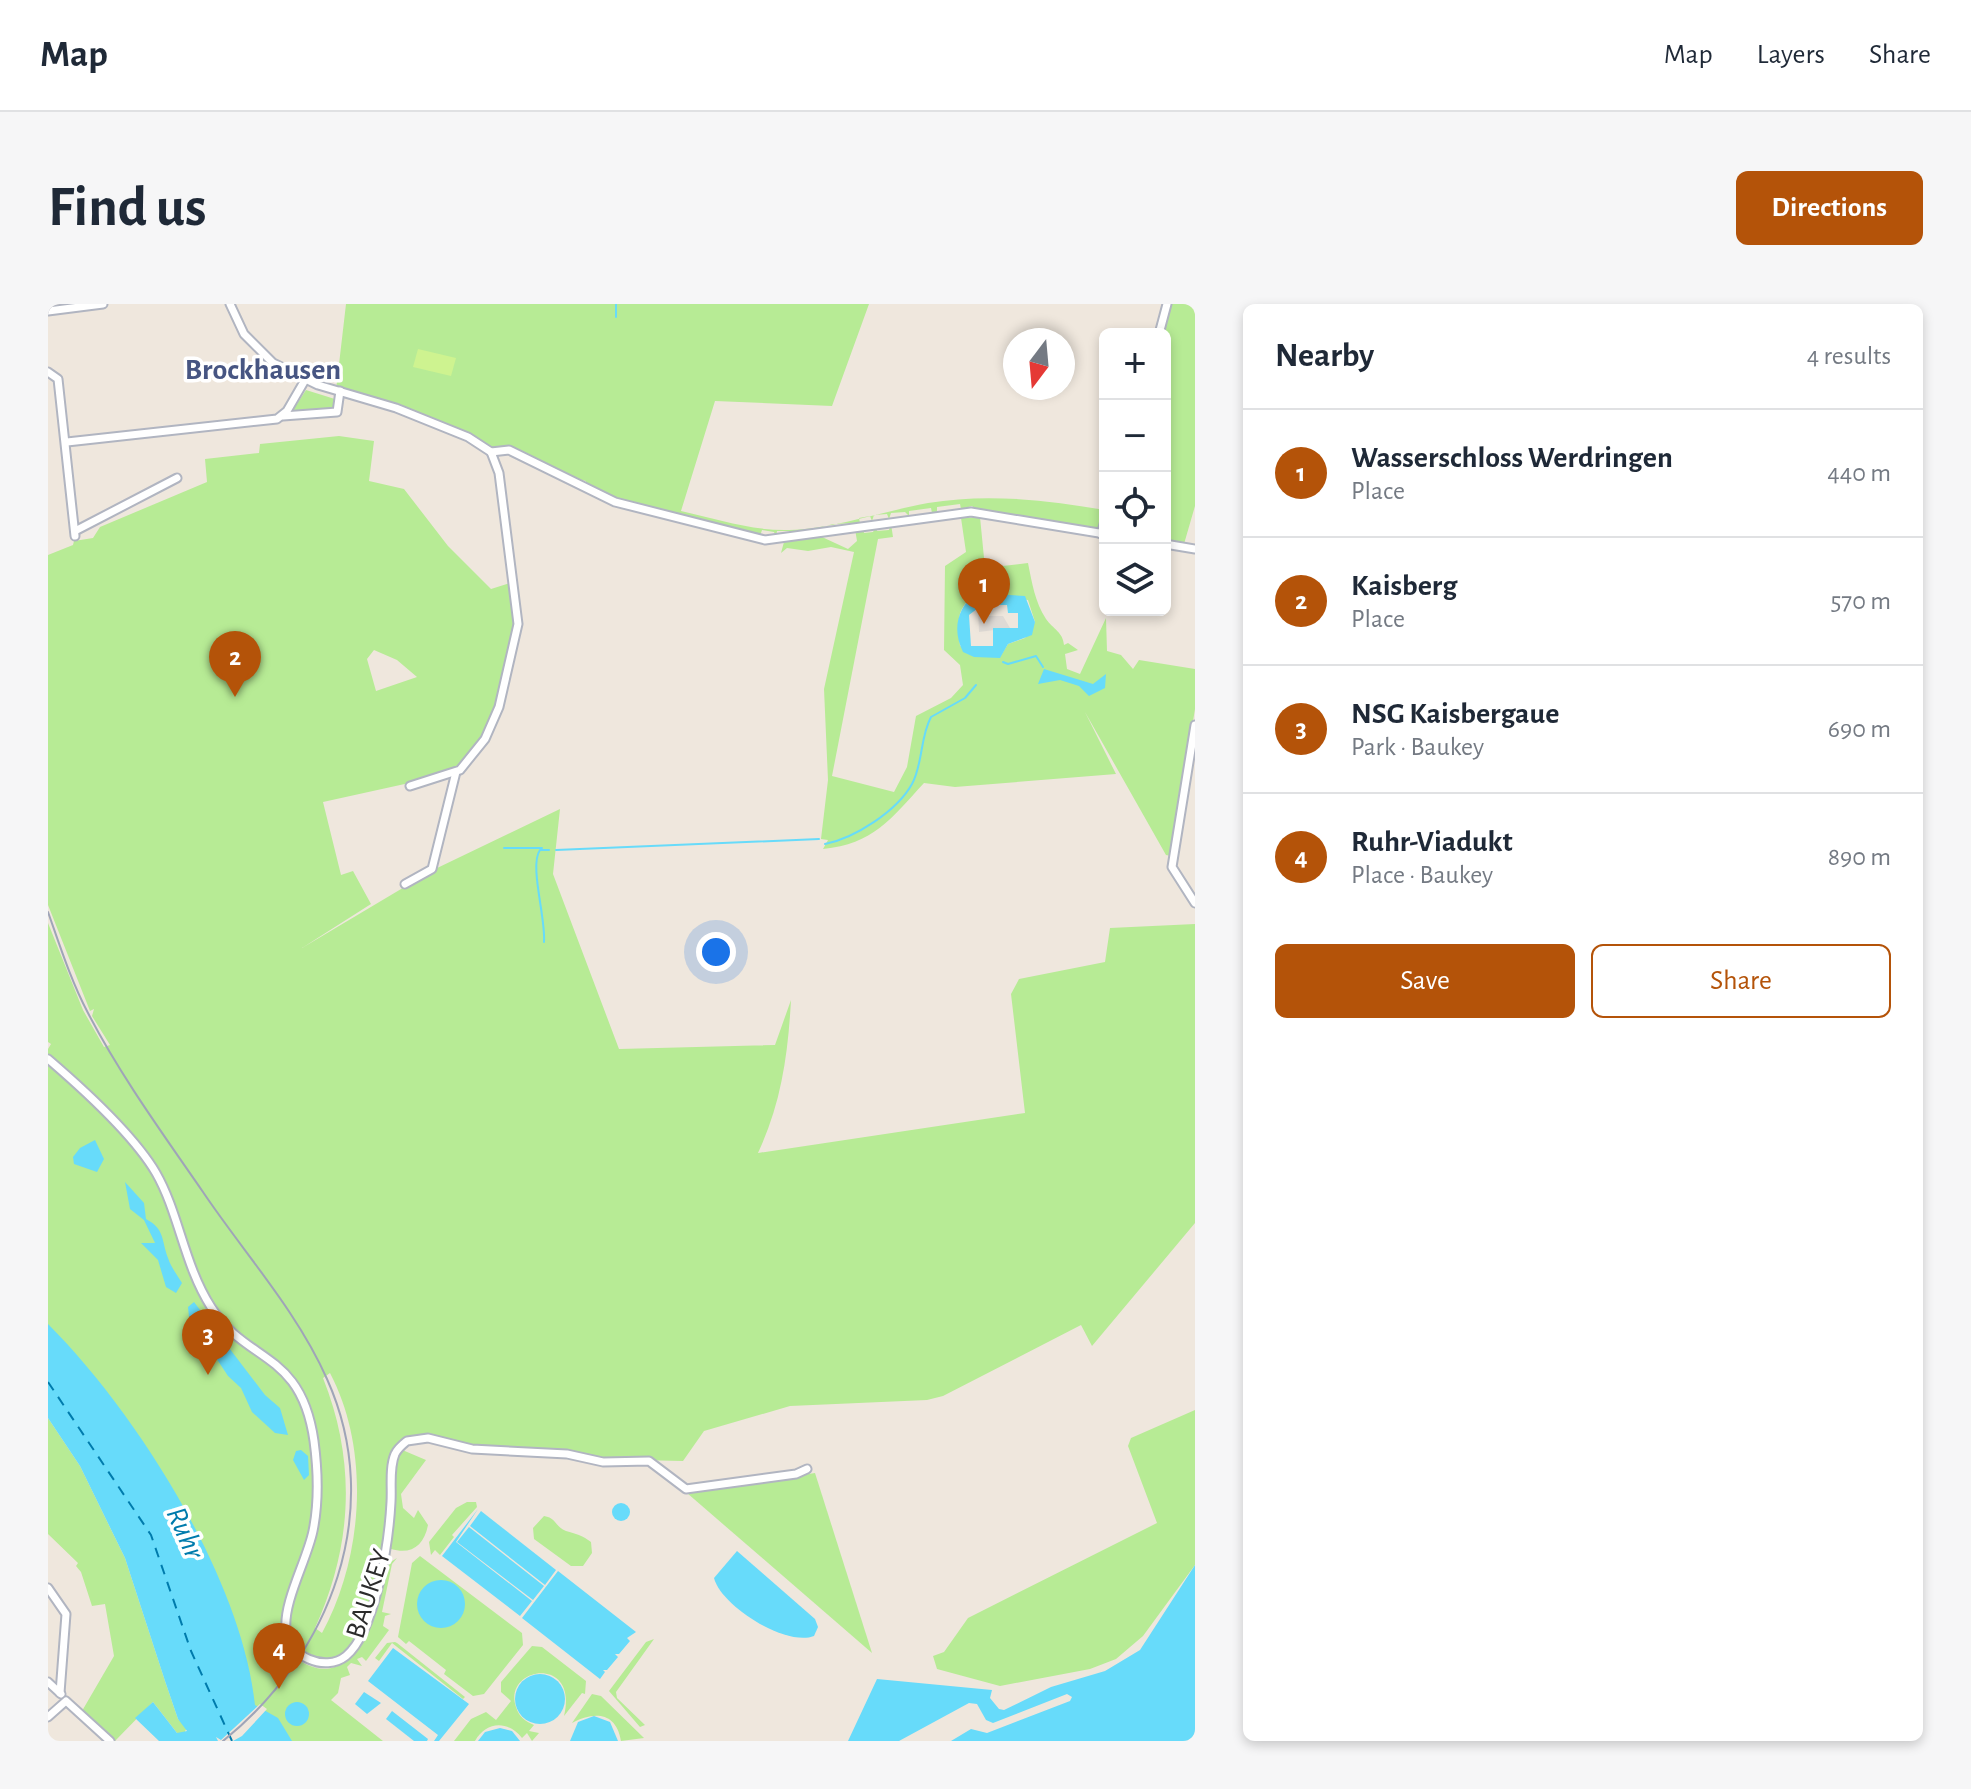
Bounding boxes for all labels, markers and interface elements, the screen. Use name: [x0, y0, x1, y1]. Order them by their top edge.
text: Map: [40, 36, 108, 74]
text: Map: [1664, 41, 1713, 69]
text: Layers: [1757, 41, 1825, 69]
text: Share: [1869, 41, 1931, 69]
button: Directions: [1736, 171, 1923, 245]
text: Find us: [48, 180, 206, 236]
north arrow: [1003, 328, 1075, 400]
map controls: [1099, 328, 1171, 616]
button: +: [1099, 328, 1171, 400]
text: Nearby: [1275, 339, 1374, 373]
text: 4 results: [1807, 343, 1891, 369]
district label: Brockhausen: [185, 355, 341, 385]
button: −: [1099, 400, 1171, 472]
text: Wasserschloss Werdringen: [1351, 443, 1673, 473]
text: 1: [1296, 460, 1306, 486]
text: 440 m: [1827, 460, 1891, 486]
button: locate: [1099, 472, 1171, 544]
text: Place: [1351, 478, 1405, 504]
button: layers: [1099, 544, 1171, 616]
pin: 1: [958, 558, 1010, 624]
text: Kaisberg: [1351, 571, 1457, 601]
text: 2: [1295, 588, 1307, 614]
text: 570 m: [1830, 588, 1891, 614]
text: Place: [1351, 606, 1405, 632]
pin: 2: [209, 631, 261, 697]
text: NSG Kaisbergaue: [1351, 699, 1559, 729]
text: 3: [1295, 716, 1307, 742]
text: 690 m: [1828, 716, 1891, 742]
text: Park · Baukey: [1351, 734, 1484, 760]
text: Ruhr-Viadukt: [1351, 827, 1513, 857]
text: 4: [1294, 844, 1308, 870]
text: 890 m: [1828, 844, 1891, 870]
text: Place · Baukey: [1351, 862, 1493, 888]
your location: [696, 932, 736, 972]
button: Save: [1275, 944, 1575, 1018]
button: Share: [1591, 944, 1891, 1018]
pin: 3: [182, 1309, 234, 1375]
water label: Ruhr: [160, 1503, 210, 1565]
street label: BAUKEY: [341, 1546, 397, 1642]
pin: 4: [253, 1623, 305, 1689]

